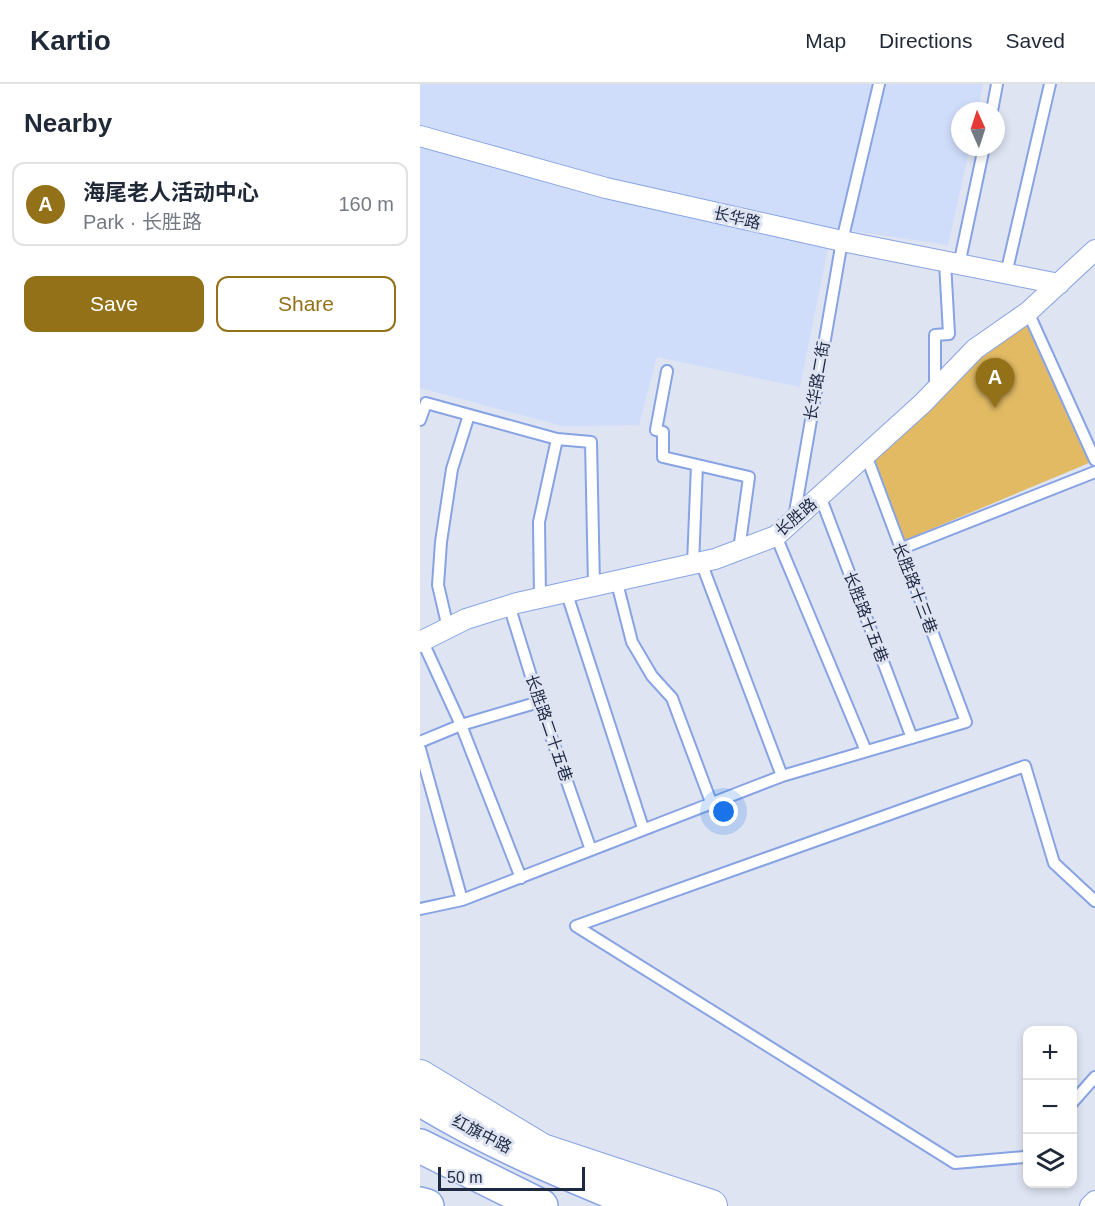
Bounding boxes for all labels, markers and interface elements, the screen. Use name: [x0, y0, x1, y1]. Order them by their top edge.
text: Kartio: [30, 25, 111, 56]
text: Map: [805, 29, 846, 52]
text: Directions: [879, 29, 972, 52]
text: Saved: [1005, 29, 1065, 52]
north arrow: [951, 102, 1005, 156]
text: Nearby: [24, 108, 112, 138]
text: 海尾老人活动中心: [83, 180, 259, 205]
text: A: [38, 193, 53, 215]
text: 160 m: [338, 193, 394, 215]
street label: 长华路: [712, 204, 762, 232]
text: Park · 长胜路: [83, 211, 202, 233]
button: Save: [24, 276, 204, 332]
button: Share: [216, 276, 396, 332]
street label: 长华路二街: [802, 340, 832, 422]
pin: A: [976, 358, 1014, 408]
street label: 长胜路: [772, 495, 820, 539]
street label: 长胜路十三巷: [890, 540, 940, 636]
street label: 长胜路十五巷: [841, 569, 891, 665]
street label: 长胜路二十五巷: [523, 672, 575, 784]
your location: [709, 797, 738, 826]
map controls: [1023, 1026, 1077, 1188]
button: +: [1023, 1026, 1077, 1080]
button: −: [1023, 1080, 1077, 1134]
street label: 红旗中路: [450, 1112, 514, 1156]
button: layers: [1023, 1134, 1077, 1188]
scale bar: [438, 1164, 585, 1192]
text: 50 m: [447, 1169, 483, 1186]

